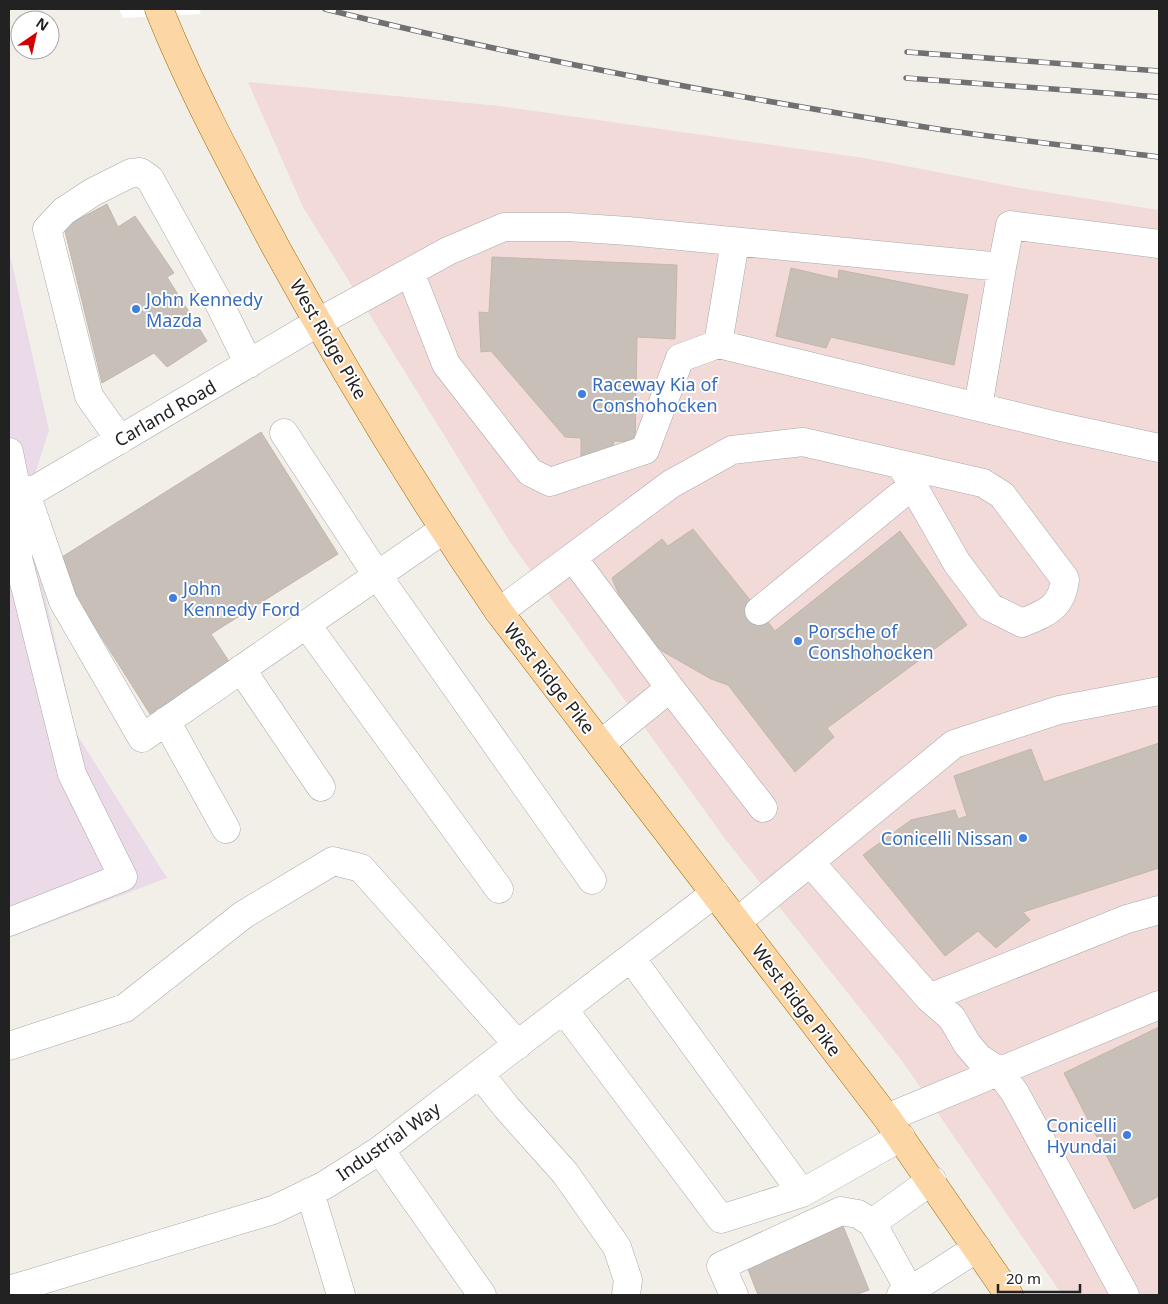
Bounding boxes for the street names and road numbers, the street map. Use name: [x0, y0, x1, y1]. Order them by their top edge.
street label: West Ridge Pike: [285, 275, 373, 403]
street label: Carland Road: [110, 374, 220, 452]
street label: West Ridge Pike: [499, 618, 601, 738]
street label: West Ridge Pike: [747, 939, 847, 1061]
street label: Industrial Way: [331, 1096, 445, 1186]

